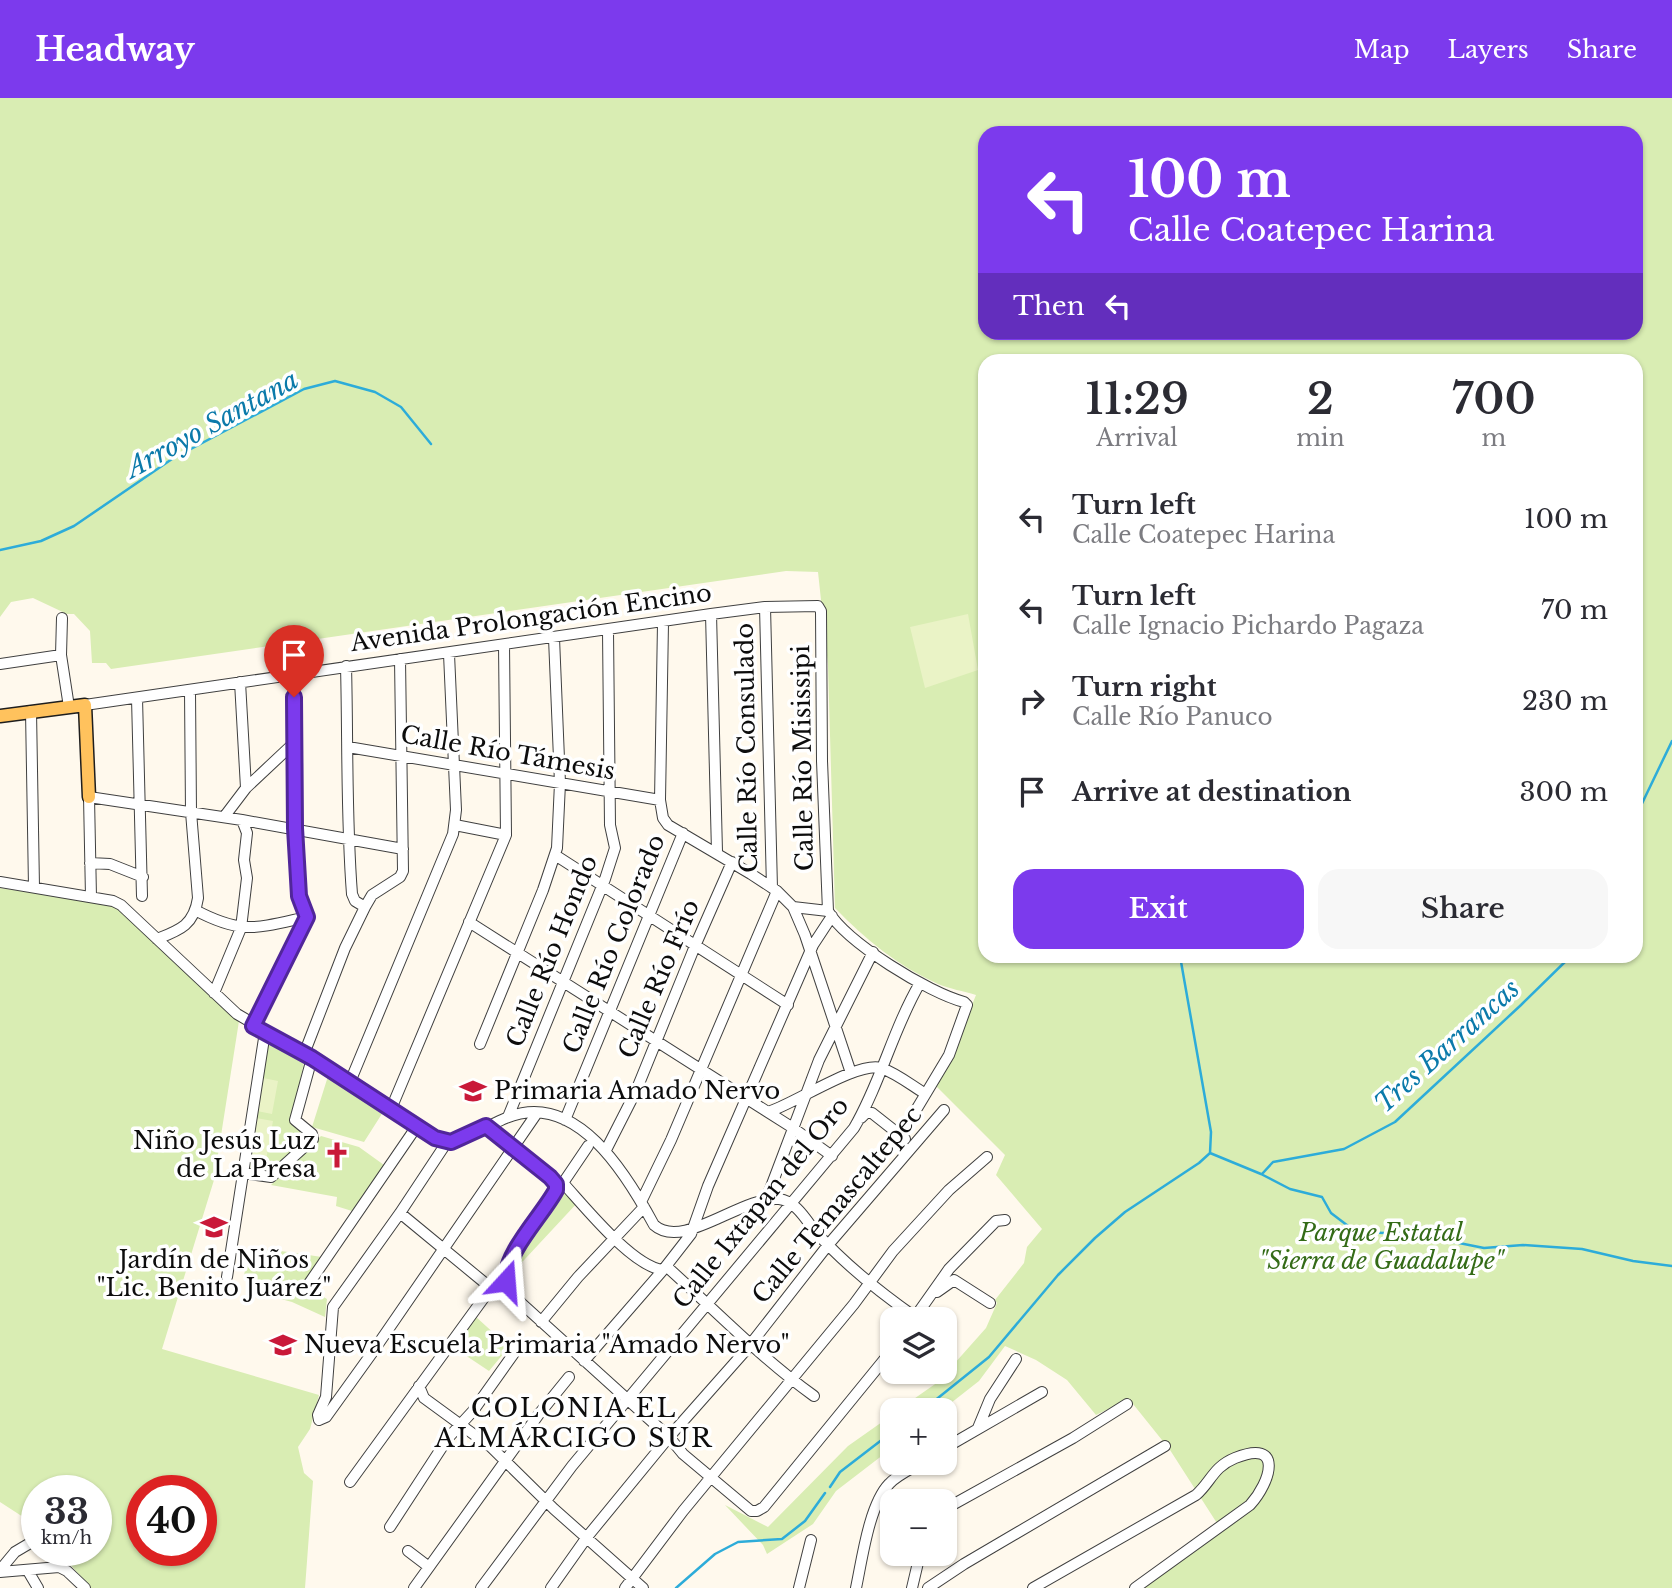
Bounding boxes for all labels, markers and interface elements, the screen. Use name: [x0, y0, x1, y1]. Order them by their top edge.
text: Headway: [35, 29, 195, 70]
text: Map: [1354, 35, 1410, 64]
text: Layers: [1448, 35, 1529, 64]
text: Share: [1567, 35, 1637, 64]
text: 100 m: [1128, 149, 1291, 210]
icon: left: [1013, 154, 1104, 245]
text: Calle Coatepec Harina: [1128, 210, 1494, 250]
icon: left: [1099, 287, 1137, 325]
text: Then: [1013, 290, 1085, 322]
water label: Arroyo Santana: [118, 363, 304, 486]
text: 11:29: [1085, 373, 1189, 425]
text: 2: [1307, 373, 1334, 425]
text: 700: [1452, 373, 1536, 425]
text: Arrival: [1096, 424, 1178, 452]
text: min: [1296, 424, 1345, 452]
text: m: [1481, 424, 1506, 452]
text: Turn left: [1072, 489, 1196, 521]
icon: left: [1013, 500, 1051, 538]
text: 100 m: [1524, 503, 1608, 535]
text: Calle Coatepec Harina: [1072, 521, 1335, 549]
street label: Avenida Prolongación Encino: [348, 578, 713, 657]
text: Turn left: [1072, 580, 1196, 612]
icon: left: [1013, 591, 1051, 629]
text: 70 m: [1541, 594, 1608, 626]
text: Calle Ignacio Pichardo Pagaza: [1072, 612, 1424, 640]
street label: Calle Río Consulado: [730, 623, 763, 873]
pin: [264, 625, 324, 697]
icon: arrive: [275, 636, 313, 674]
street label: Calle Río Misissipi: [786, 645, 819, 871]
text: Turn right: [1072, 671, 1217, 703]
icon: right: [1013, 682, 1051, 720]
text: 230 m: [1522, 685, 1608, 717]
text: Calle Río Panuco: [1072, 703, 1272, 731]
street label: Calle Río Támesis: [399, 719, 618, 786]
icon: arrive: [1013, 773, 1051, 811]
text: Arrive at destination: [1072, 776, 1352, 808]
text: 300 m: [1519, 776, 1608, 808]
street label: Calle Río Colorado: [556, 830, 671, 1058]
street label: Calle Río Hondo: [500, 851, 603, 1051]
button: Exit: [1013, 869, 1304, 949]
button: Share: [1318, 869, 1608, 949]
street label: Calle Río Frío: [612, 895, 705, 1063]
water label: Tres Barrancas: [1368, 973, 1526, 1119]
school or university icon: Primaria Amado Nervo: [458, 1076, 488, 1106]
place label: Primaria Amado Nervo: [494, 1076, 780, 1105]
street label: Calle Ixtapan del Oro: [667, 1091, 855, 1314]
street label: Calle Temascaltepec: [746, 1100, 928, 1309]
place label: Niño Jesús Luz de La Presa: [133, 1126, 317, 1183]
church icon: Niño Jesús Luz de La Presa: [322, 1140, 352, 1170]
school or university icon: Jardín de Niños "Lic. Benito Juárez": [199, 1212, 229, 1242]
park label: Parque Estatal "Sierra de Guadalupe": [1259, 1218, 1506, 1275]
position arrow: [469, 1244, 543, 1318]
place label: Jardín de Niños "Lic. Benito Juárez": [97, 1245, 331, 1302]
map controls: [880, 1307, 957, 1566]
button: layers: [880, 1307, 957, 1384]
school or university icon: Nueva Escuela Primaria "Amado Nervo": [268, 1330, 298, 1360]
place label: Nueva Escuela Primaria "Amado Nervo": [304, 1330, 790, 1359]
district label: COLONIA EL ALMÁRCIGO SUR: [433, 1392, 714, 1454]
button: +: [880, 1398, 957, 1475]
speed limit sign: 40: [126, 1475, 217, 1566]
button: −: [880, 1489, 957, 1566]
text: 33: [44, 1490, 89, 1533]
text: km/h: [41, 1527, 92, 1549]

